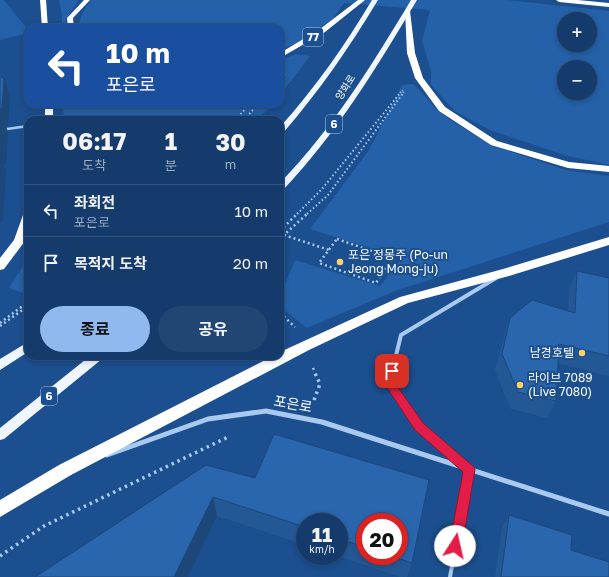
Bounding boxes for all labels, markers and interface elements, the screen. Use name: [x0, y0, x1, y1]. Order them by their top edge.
map controls: [557, 12, 597, 100]
button: +: [557, 12, 597, 52]
road number: 77: [303, 28, 323, 46]
text: 10 m: [106, 36, 170, 69]
icon: left: [40, 40, 92, 92]
button: −: [557, 60, 597, 100]
street label: 양화로: [333, 72, 357, 102]
text: 포은로: [106, 73, 156, 95]
road number: 6: [326, 115, 342, 133]
text: 06:17: [62, 126, 126, 155]
text: 1: [165, 126, 177, 155]
text: 30: [215, 127, 246, 156]
text: m: [225, 156, 236, 172]
text: 도착: [82, 157, 106, 173]
text: 분: [165, 157, 177, 173]
text: 좌회전: [74, 193, 115, 211]
icon: left: [40, 200, 62, 222]
text: 10 m: [234, 202, 268, 220]
text: 포은로: [74, 214, 110, 230]
place label: 포은 정몽주 (Po-un Jeong Mong-ju): [348, 247, 448, 276]
icon: arrive: [40, 252, 62, 274]
text: 목적지 도착: [74, 254, 147, 272]
text: 20 m: [233, 254, 268, 272]
marker: 포은 정몽주 (Po-un Jeong Mong-ju): [335, 257, 345, 267]
button: 종료: [40, 306, 150, 352]
button: 공유: [158, 306, 268, 352]
place label: 남경호텔: [530, 345, 574, 360]
marker: 남경호텔: [577, 348, 587, 358]
pin: [375, 354, 409, 388]
icon: arrive: [381, 360, 403, 382]
place label: 라이브 7089 (Live 7080): [528, 370, 593, 399]
marker: 라이브 7089 (Live 7080): [515, 380, 525, 390]
road number: 6: [41, 387, 57, 405]
street label: 포은로: [273, 392, 314, 415]
speed limit sign: 20: [356, 513, 408, 565]
text: 11: [312, 522, 332, 546]
position arrow: [434, 525, 476, 567]
text: km/h: [309, 543, 335, 555]

